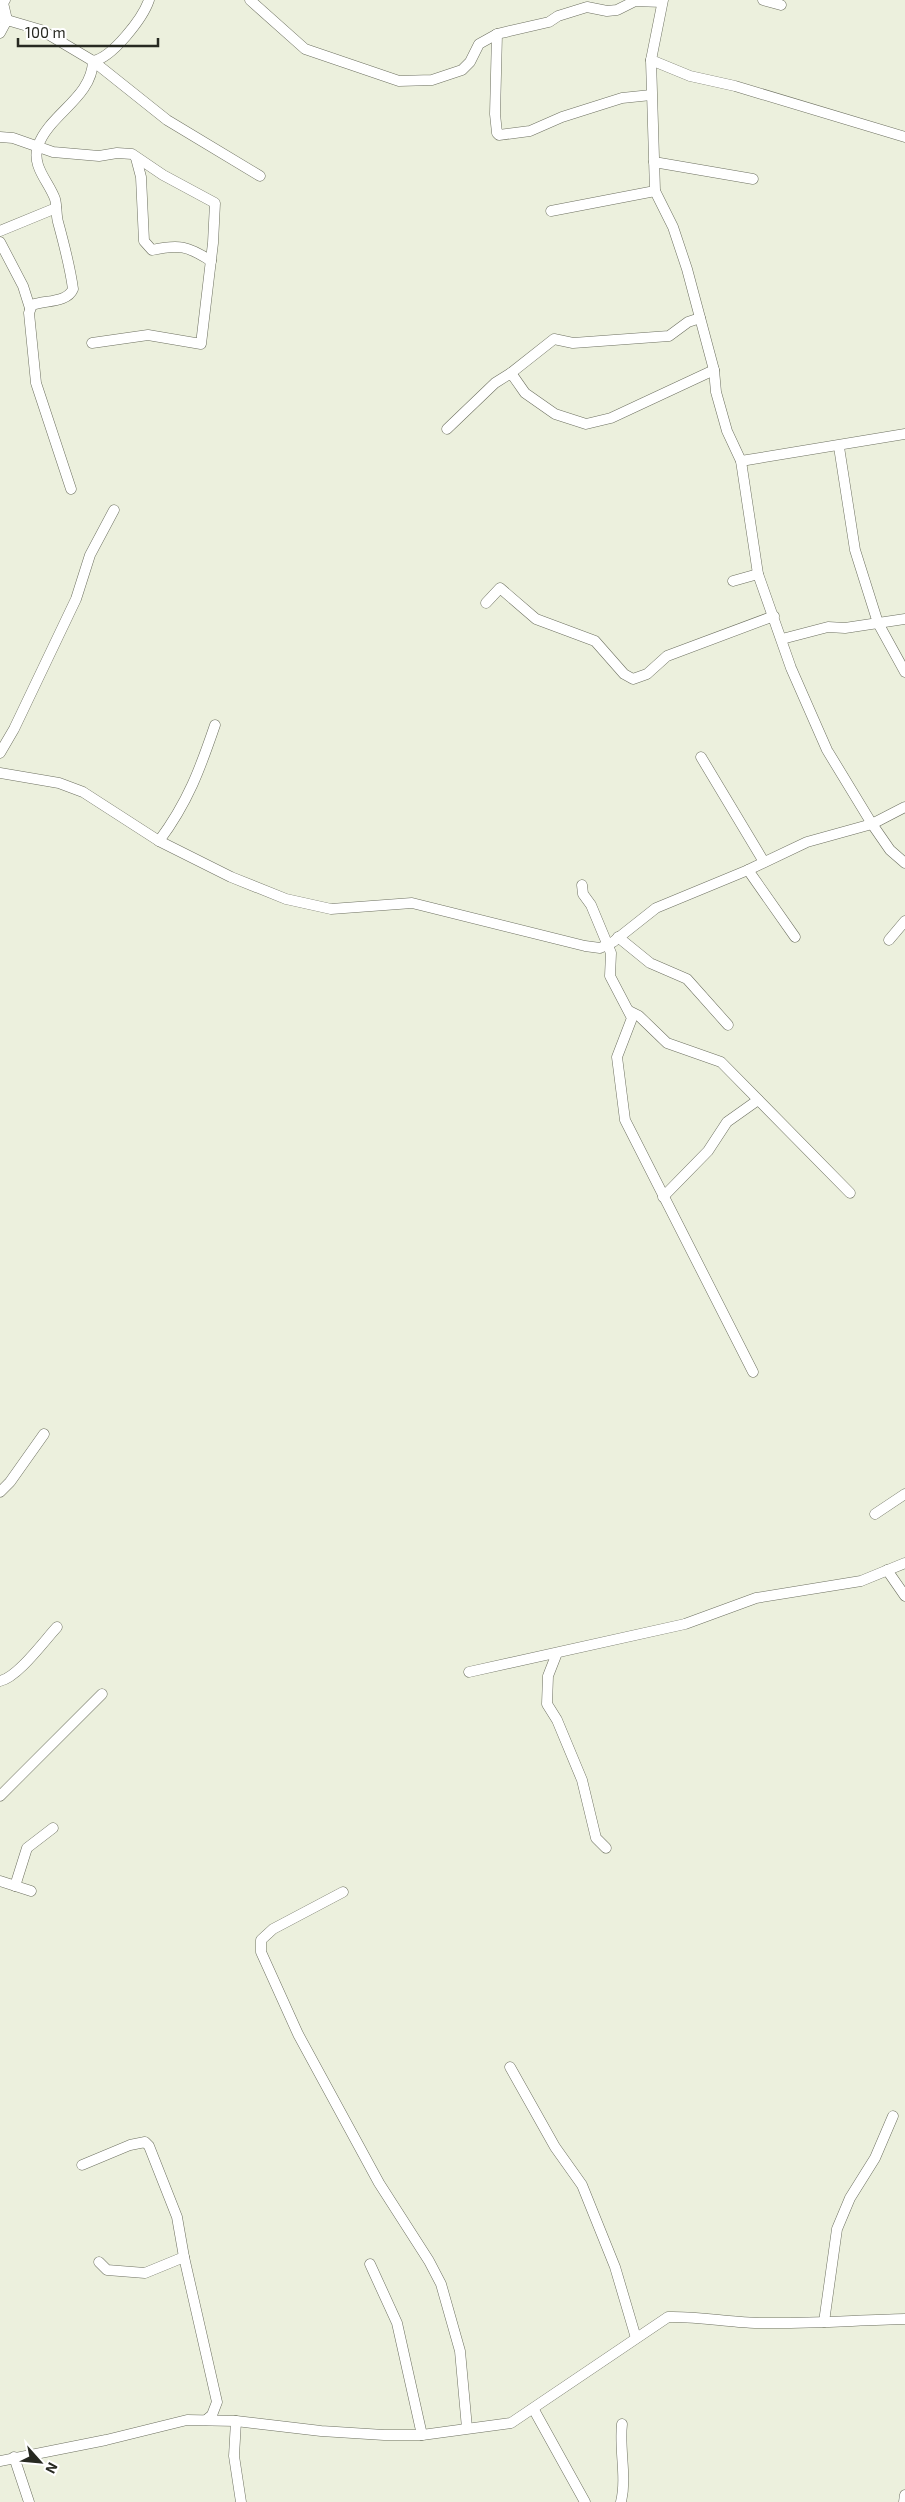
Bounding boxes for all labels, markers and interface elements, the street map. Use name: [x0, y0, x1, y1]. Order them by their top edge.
scale bar: [18, 15, 158, 47]
text: 100 m: [25, 23, 66, 41]
north arrow: [15, 2437, 65, 2487]
text: N: [42, 2460, 62, 2476]

